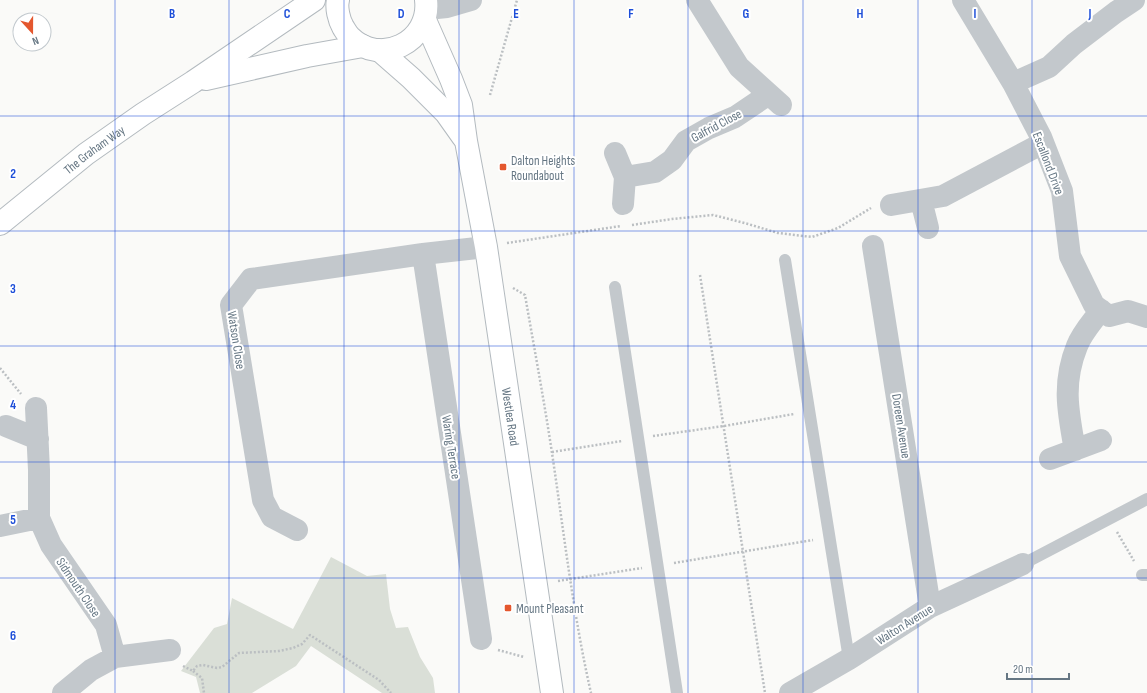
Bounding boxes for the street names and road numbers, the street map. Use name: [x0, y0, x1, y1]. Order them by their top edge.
street label: Galfrid Close: [688, 106, 745, 146]
street label: The Graham Way: [61, 122, 128, 178]
street label: Escallond Drive: [1029, 130, 1067, 197]
street label: Watson Close: [224, 310, 249, 370]
street label: Westlea Road: [498, 387, 522, 447]
street label: Doreen Avenue: [888, 393, 914, 460]
street label: Waring Terrace: [438, 414, 464, 480]
street label: Sidmouth Close: [52, 555, 104, 620]
street label: Walton Avenue: [873, 601, 936, 649]

